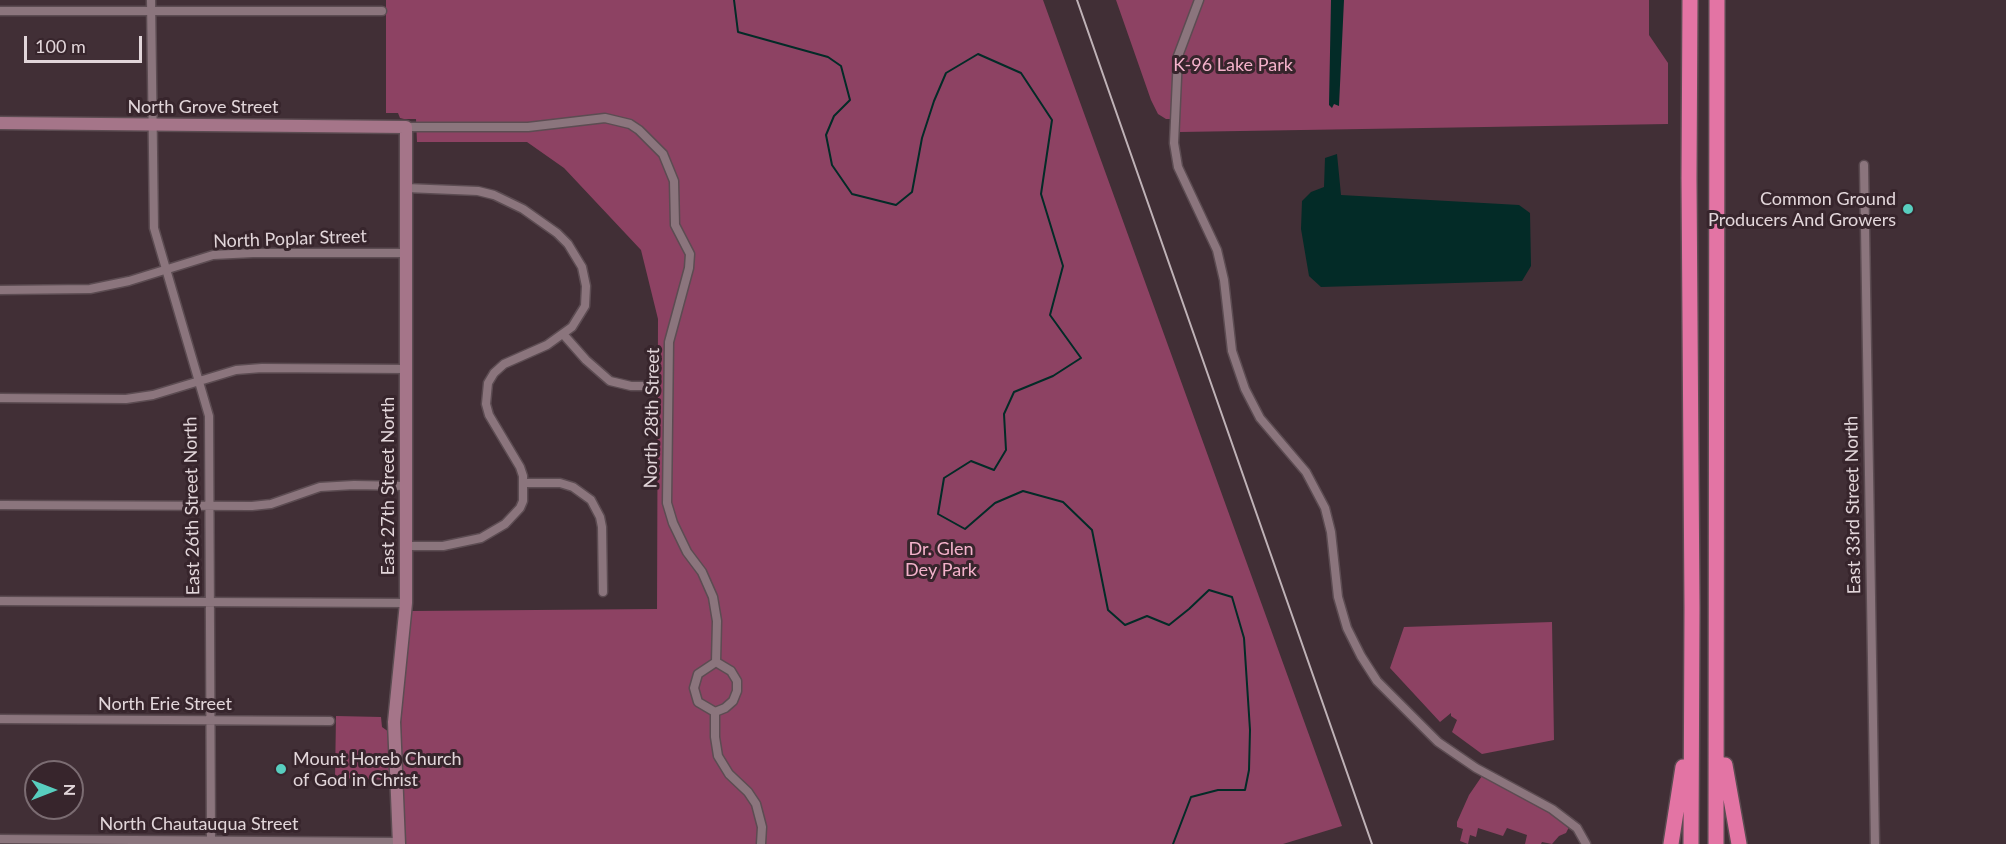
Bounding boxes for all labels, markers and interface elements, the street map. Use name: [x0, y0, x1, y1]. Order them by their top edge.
scale bar: [27, 24, 146, 62]
text: 100 m: [35, 35, 86, 57]
park label: K-96 Lake Park: [1173, 54, 1293, 76]
street label: North Grove Street: [127, 96, 279, 118]
place label: Common Ground Producers And Growers: [1708, 188, 1896, 230]
marker: Common Ground Producers And Growers: [1901, 202, 1915, 216]
street label: North Poplar Street: [213, 226, 367, 252]
street label: North 28th Street: [640, 347, 664, 489]
street label: East 27th Street North: [377, 397, 399, 575]
street label: East 26th Street North: [180, 416, 204, 596]
street label: East 33rd Street North: [1841, 416, 1865, 594]
park label: Dr. Glen Dey Park: [905, 538, 977, 580]
street label: North Erie Street: [98, 693, 232, 715]
place label: Mount Horeb Church of God in Christ: [293, 748, 462, 790]
north arrow: [24, 760, 84, 820]
marker: Mount Horeb Church of God in Christ: [274, 762, 288, 776]
text: N: [61, 784, 80, 796]
street label: North Chautauqua Street: [100, 813, 298, 835]

